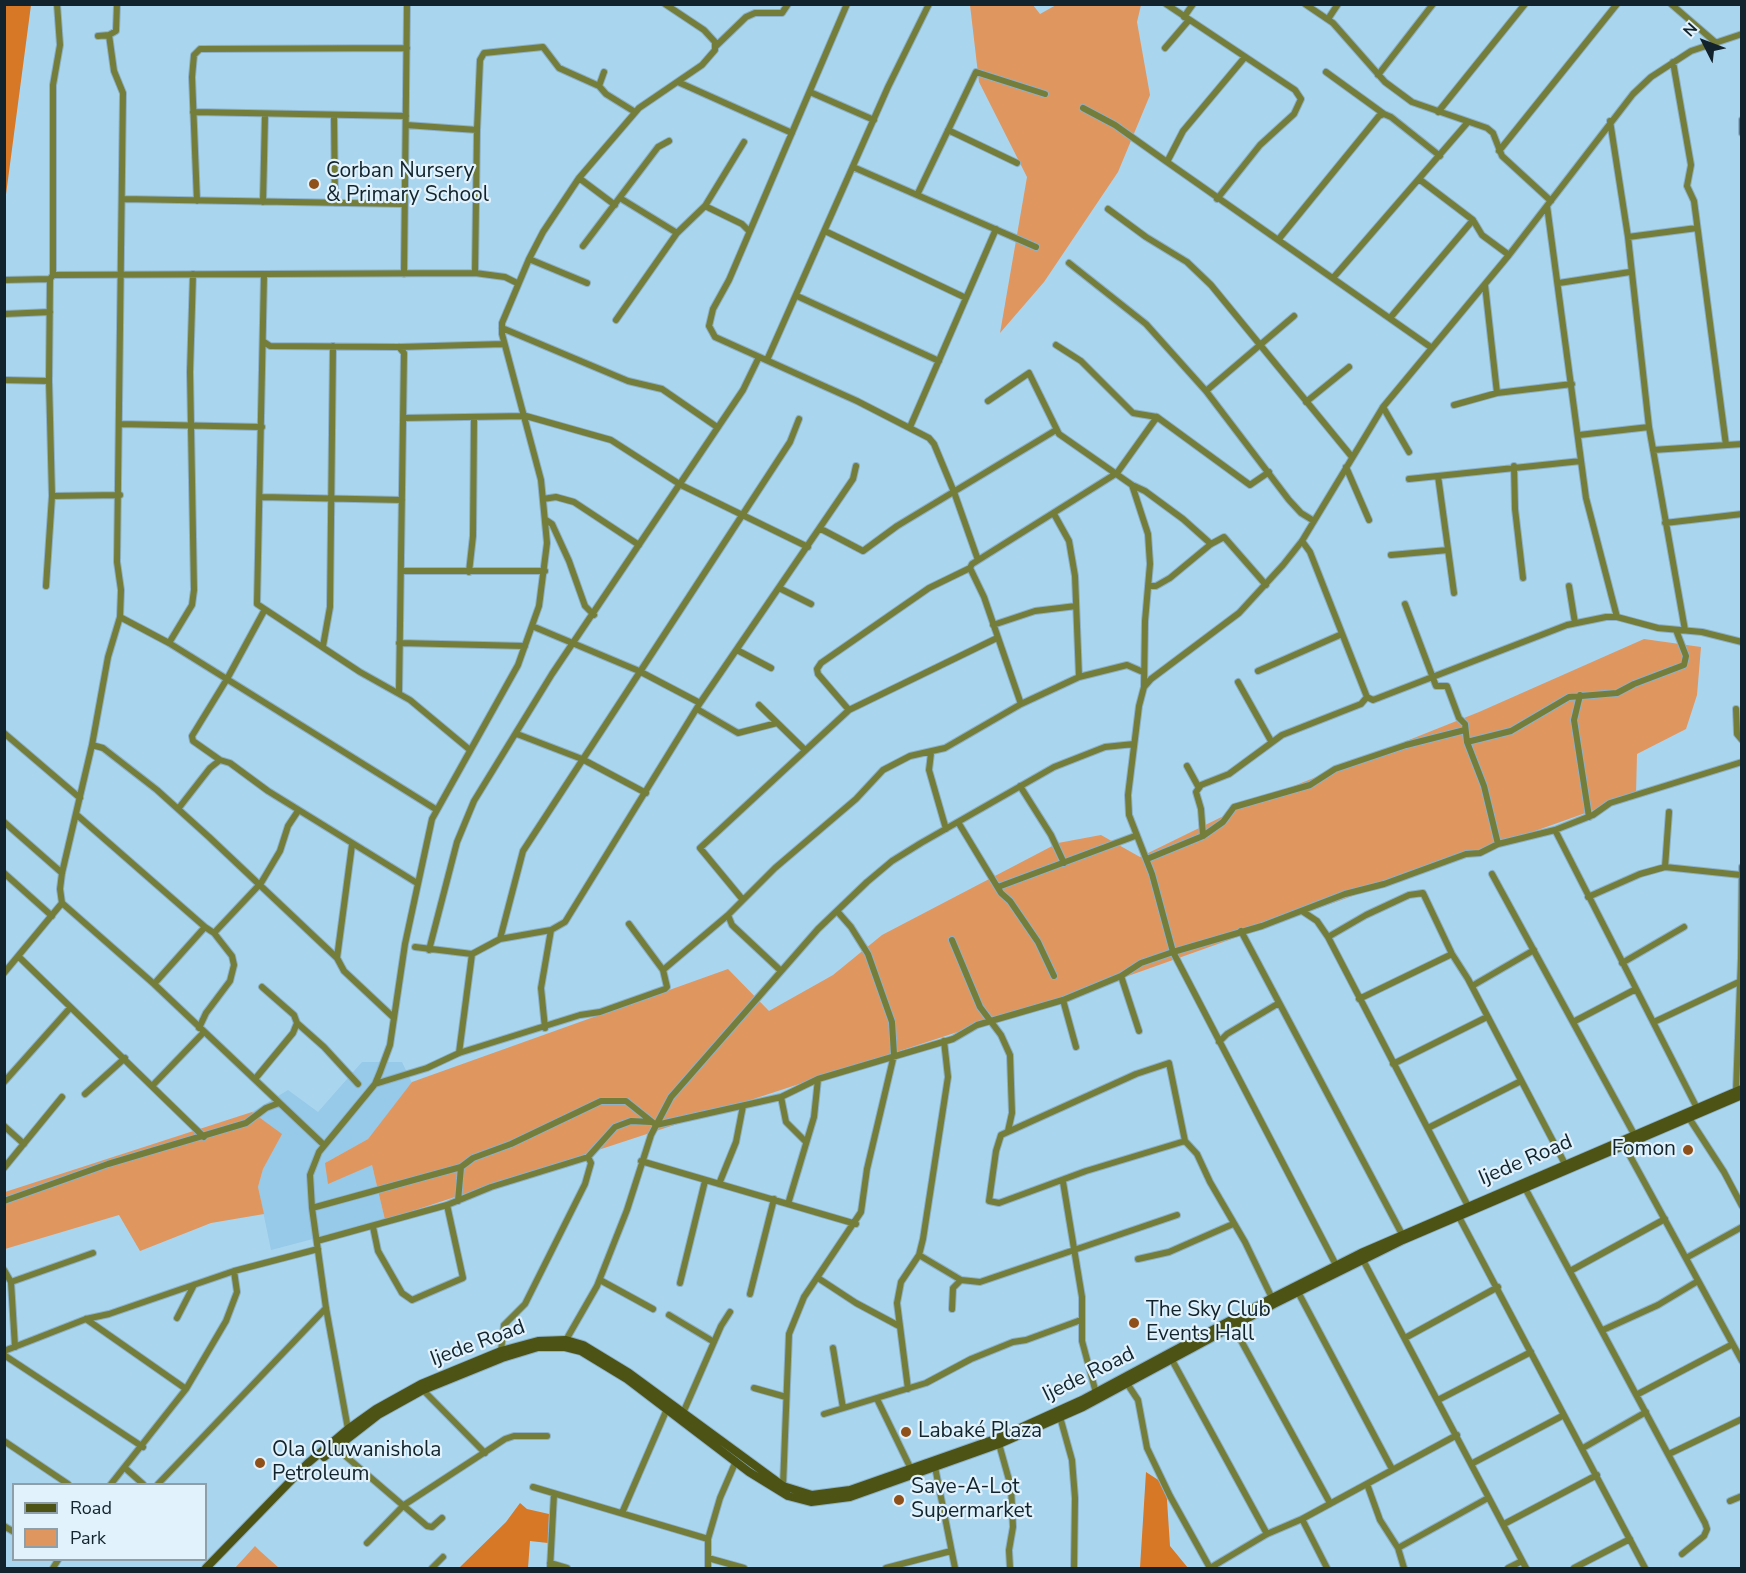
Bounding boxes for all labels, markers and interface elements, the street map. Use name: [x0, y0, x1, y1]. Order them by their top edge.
north arrow: [1674, 12, 1734, 72]
text: N: [1678, 18, 1703, 42]
place label: Corban Nursery & Primary School: [326, 159, 489, 209]
marker: Corban Nursery & Primary School: [307, 177, 321, 191]
street label: Ijede Road: [1475, 1130, 1577, 1192]
place label: Fomon: [1612, 1137, 1676, 1163]
marker: Fomon: [1681, 1143, 1695, 1157]
place label: The Sky Club Events Hall: [1146, 1298, 1271, 1348]
street label: Ijede Road: [427, 1315, 529, 1373]
marker: The Sky Club Events Hall: [1127, 1316, 1141, 1330]
street label: Ijede Road: [1039, 1342, 1139, 1408]
place label: Labaké Plaza: [918, 1419, 1042, 1445]
marker: Labaké Plaza: [899, 1425, 913, 1439]
place label: Ola Oluwanishola Petroleum: [272, 1438, 441, 1488]
marker: Ola Oluwanishola Petroleum: [253, 1456, 267, 1470]
place label: Save-A-Lot Supermarket: [911, 1475, 1032, 1525]
legend: [12, 1483, 207, 1561]
marker: Save-A-Lot Supermarket: [892, 1493, 906, 1507]
text: Road: [70, 1496, 112, 1520]
text: Park: [70, 1526, 106, 1550]

